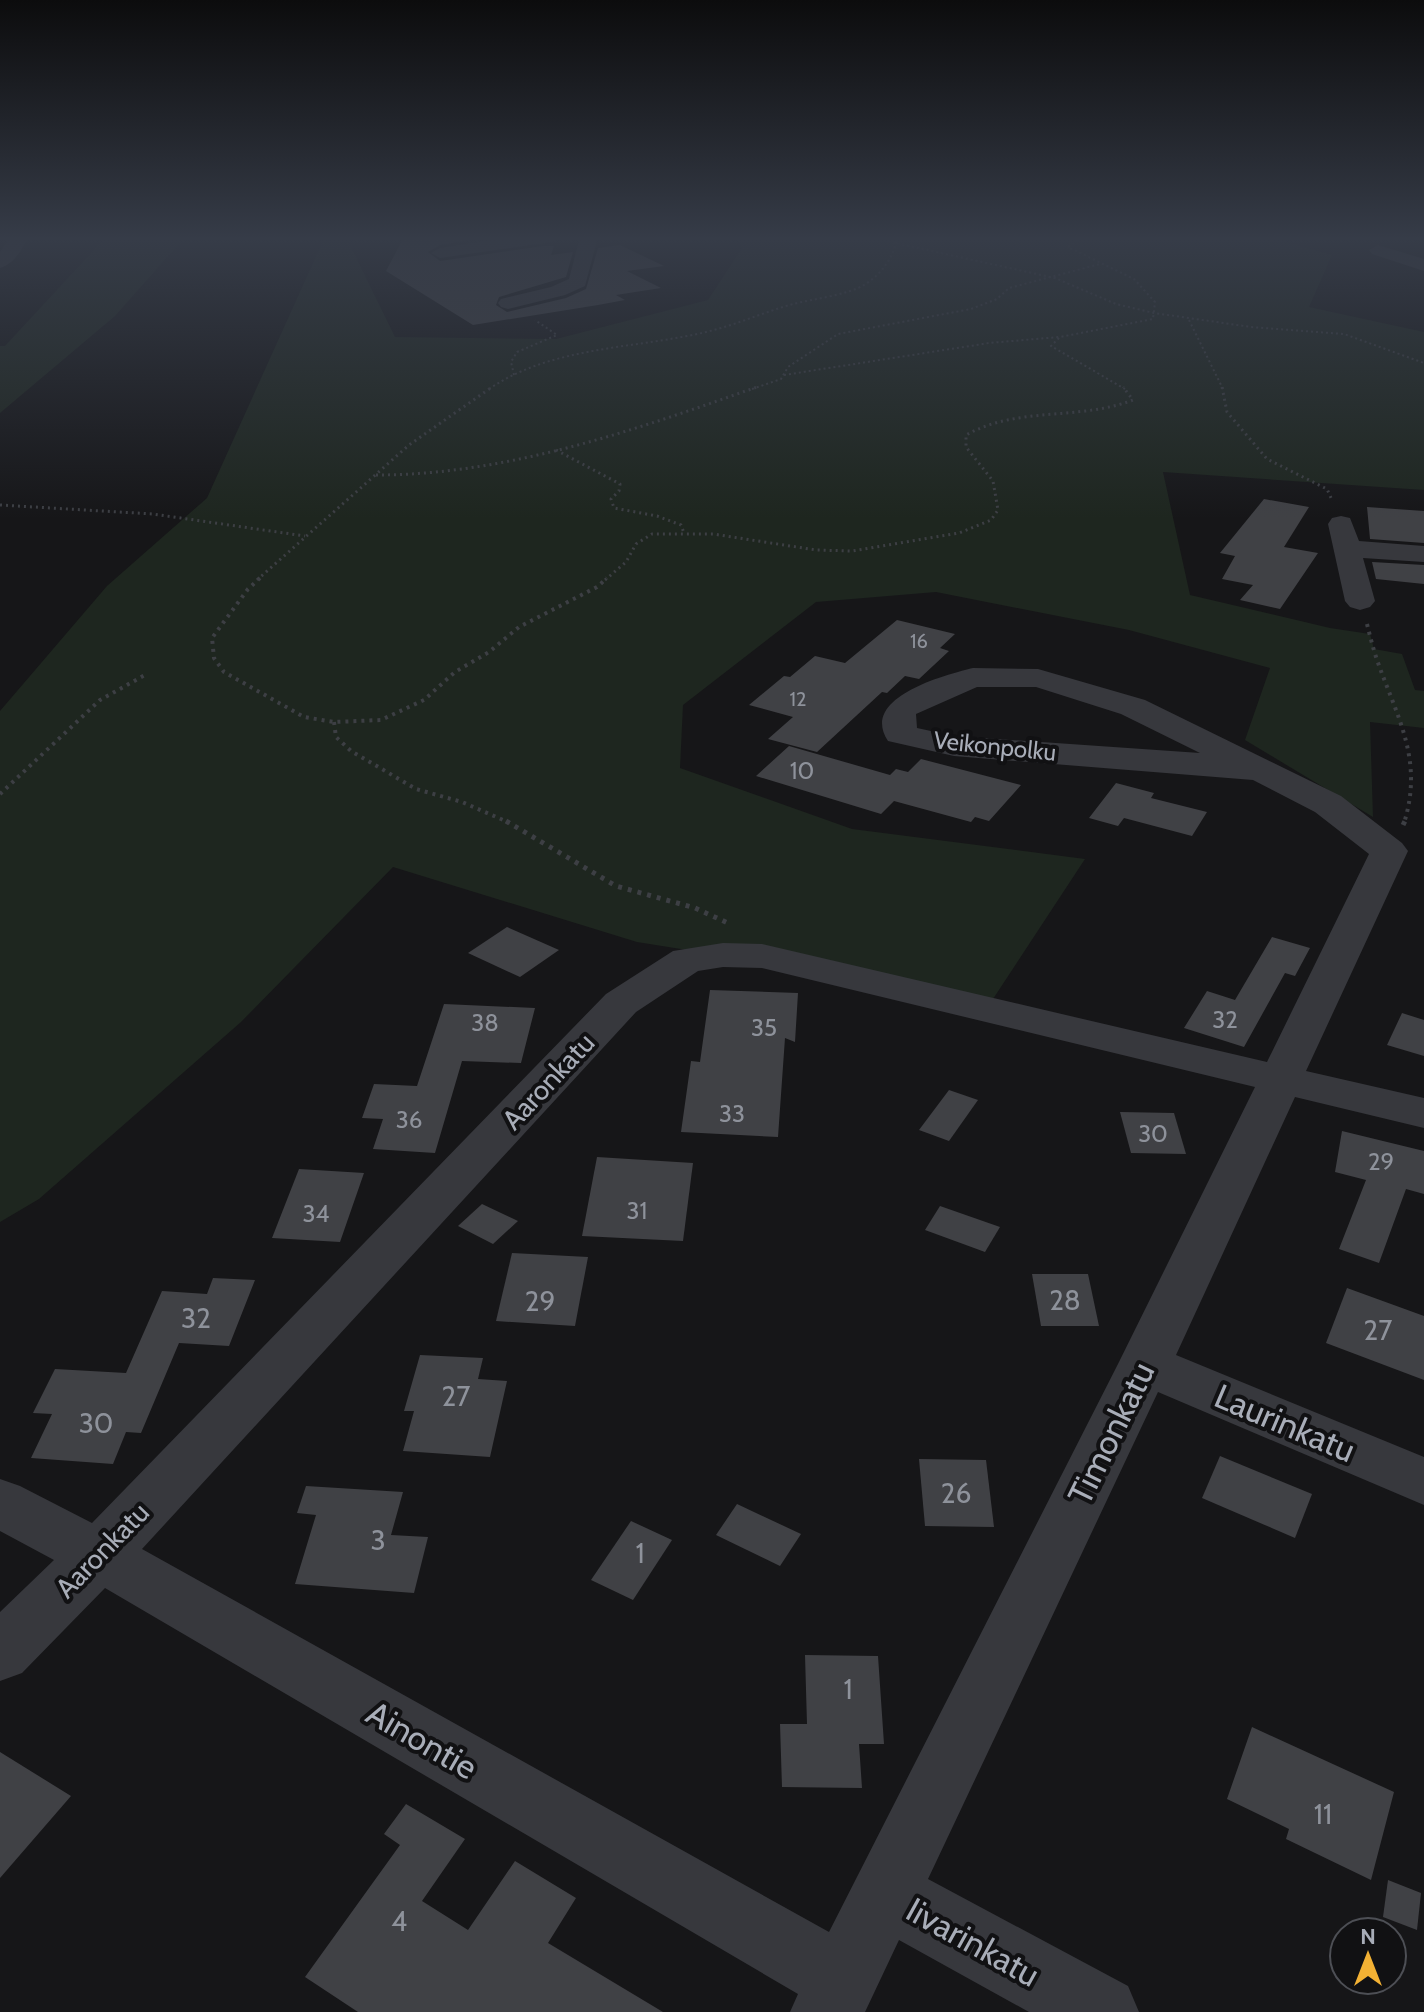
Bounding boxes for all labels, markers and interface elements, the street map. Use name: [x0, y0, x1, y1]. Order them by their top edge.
house number: 16: [910, 629, 928, 653]
house number: 12: [790, 687, 807, 711]
street label: Veikonpolku: [932, 725, 1058, 767]
house number: 10: [790, 756, 814, 785]
house number: 32: [1212, 1005, 1238, 1034]
house number: 38: [471, 1008, 499, 1037]
house number: 35: [751, 1013, 777, 1042]
street label: Aaronkatu: [495, 1026, 601, 1136]
house number: 33: [719, 1099, 745, 1128]
house number: 36: [396, 1105, 422, 1134]
house number: 30: [1138, 1119, 1168, 1148]
house number: 29: [1368, 1147, 1394, 1176]
house number: 31: [627, 1196, 647, 1225]
house number: 34: [303, 1199, 330, 1228]
house number: 28: [1049, 1283, 1081, 1317]
house number: 29: [525, 1284, 555, 1318]
house number: 32: [181, 1301, 211, 1335]
house number: 27: [1364, 1313, 1392, 1347]
street label: Timonkatu: [1059, 1355, 1163, 1511]
street label: Laurinkatu: [1208, 1375, 1362, 1471]
house number: 27: [442, 1379, 470, 1413]
house number: 30: [79, 1406, 113, 1440]
house number: 26: [941, 1476, 971, 1510]
street label: Aaronkatu: [48, 1495, 156, 1605]
house number: 3: [370, 1523, 386, 1557]
house number: 1: [635, 1536, 645, 1570]
house number: 1: [843, 1672, 853, 1706]
street label: Ainontie: [359, 1692, 485, 1788]
house number: 11: [1314, 1797, 1332, 1831]
street label: Iivarinkatu: [899, 1888, 1047, 1996]
house number: 4: [391, 1904, 407, 1938]
north arrow: [1328, 1916, 1408, 1996]
text: N: [1360, 1923, 1376, 1950]

